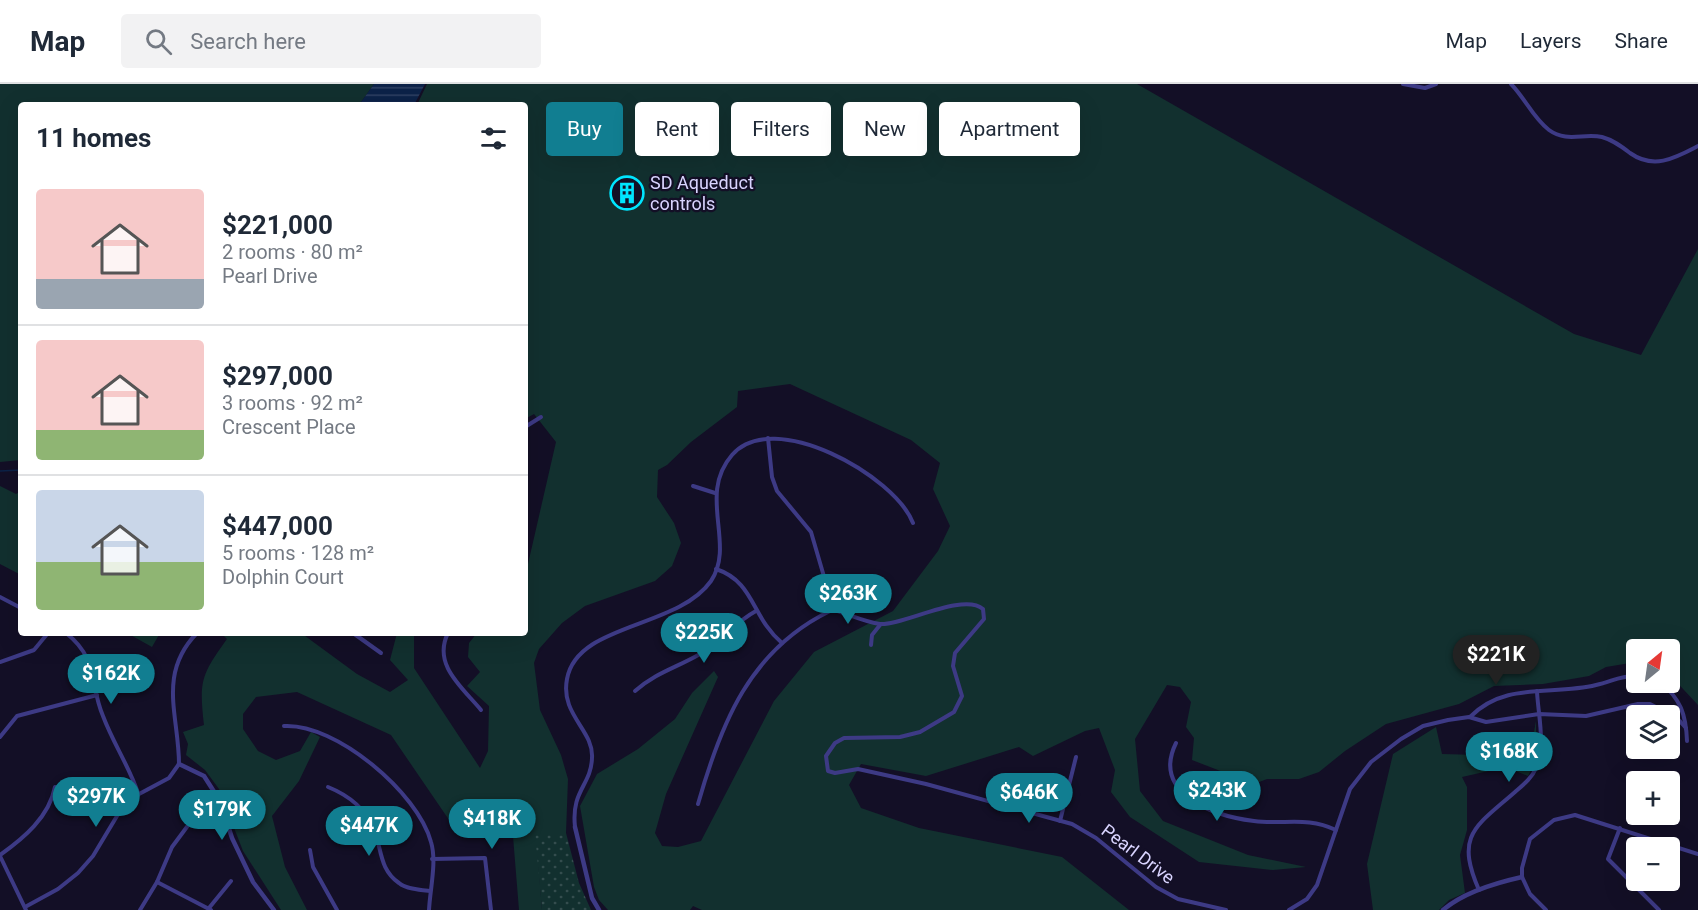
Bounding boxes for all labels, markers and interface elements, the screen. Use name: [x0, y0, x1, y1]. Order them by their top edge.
search box: [121, 14, 541, 68]
text: Map: [30, 25, 85, 58]
icon: search: [142, 25, 175, 58]
text: Search here: [190, 29, 306, 54]
text: Map: [1445, 29, 1487, 53]
text: Layers: [1520, 29, 1581, 53]
text: Share: [1614, 29, 1668, 53]
chip: Buy: [546, 102, 623, 156]
chip: Rent: [635, 102, 719, 156]
chip: Filters: [731, 102, 831, 156]
chip: New: [843, 102, 927, 156]
chip: Apartment: [939, 102, 1080, 156]
icon: filters: [477, 122, 510, 155]
text: 11 homes: [36, 123, 151, 153]
place label: SD Aqueduct controls: [650, 172, 754, 214]
building icon: SD Aqueduct controls: [609, 175, 645, 211]
text: $221,000: [222, 210, 333, 240]
icon: home: [84, 213, 156, 285]
text: 2 rooms · 80 m²: [222, 240, 363, 264]
text: Pearl Drive: [222, 264, 318, 288]
text: $297,000: [222, 361, 333, 391]
icon: home: [84, 364, 156, 436]
text: 3 rooms · 92 m²: [222, 391, 363, 415]
text: Crescent Place: [222, 415, 356, 439]
text: $447,000: [222, 511, 333, 541]
icon: home: [84, 514, 156, 586]
text: 5 rooms · 128 m²: [222, 541, 374, 565]
text: Dolphin Court: [222, 565, 344, 589]
pin: $263K: [806, 574, 890, 625]
text: $263K: [819, 581, 877, 605]
pin: $225K: [662, 613, 746, 664]
text: $225K: [675, 620, 733, 644]
pin: $221K: [1454, 635, 1538, 686]
north arrow: [1626, 639, 1680, 693]
map controls: [1626, 639, 1680, 891]
text: $221K: [1467, 642, 1525, 666]
pin: $162K: [69, 654, 153, 705]
text: $162K: [82, 661, 140, 685]
button: layers: [1626, 705, 1680, 759]
pin: $168K: [1467, 732, 1551, 783]
text: $168K: [1480, 739, 1538, 763]
pin: $243K: [1175, 771, 1259, 822]
button: +: [1626, 771, 1680, 825]
pin: $646K: [987, 773, 1071, 824]
pin: $297K: [54, 777, 138, 828]
text: $243K: [1188, 778, 1246, 802]
text: $646K: [1000, 780, 1058, 804]
text: $297K: [67, 784, 125, 808]
pin: $179K: [180, 790, 264, 841]
text: $179K: [193, 797, 251, 821]
pin: $418K: [450, 799, 534, 850]
pin: $447K: [327, 806, 411, 857]
text: $418K: [463, 806, 521, 830]
text: $447K: [340, 813, 398, 837]
street label: Pearl Drive: [1098, 819, 1179, 888]
button: −: [1626, 837, 1680, 891]

